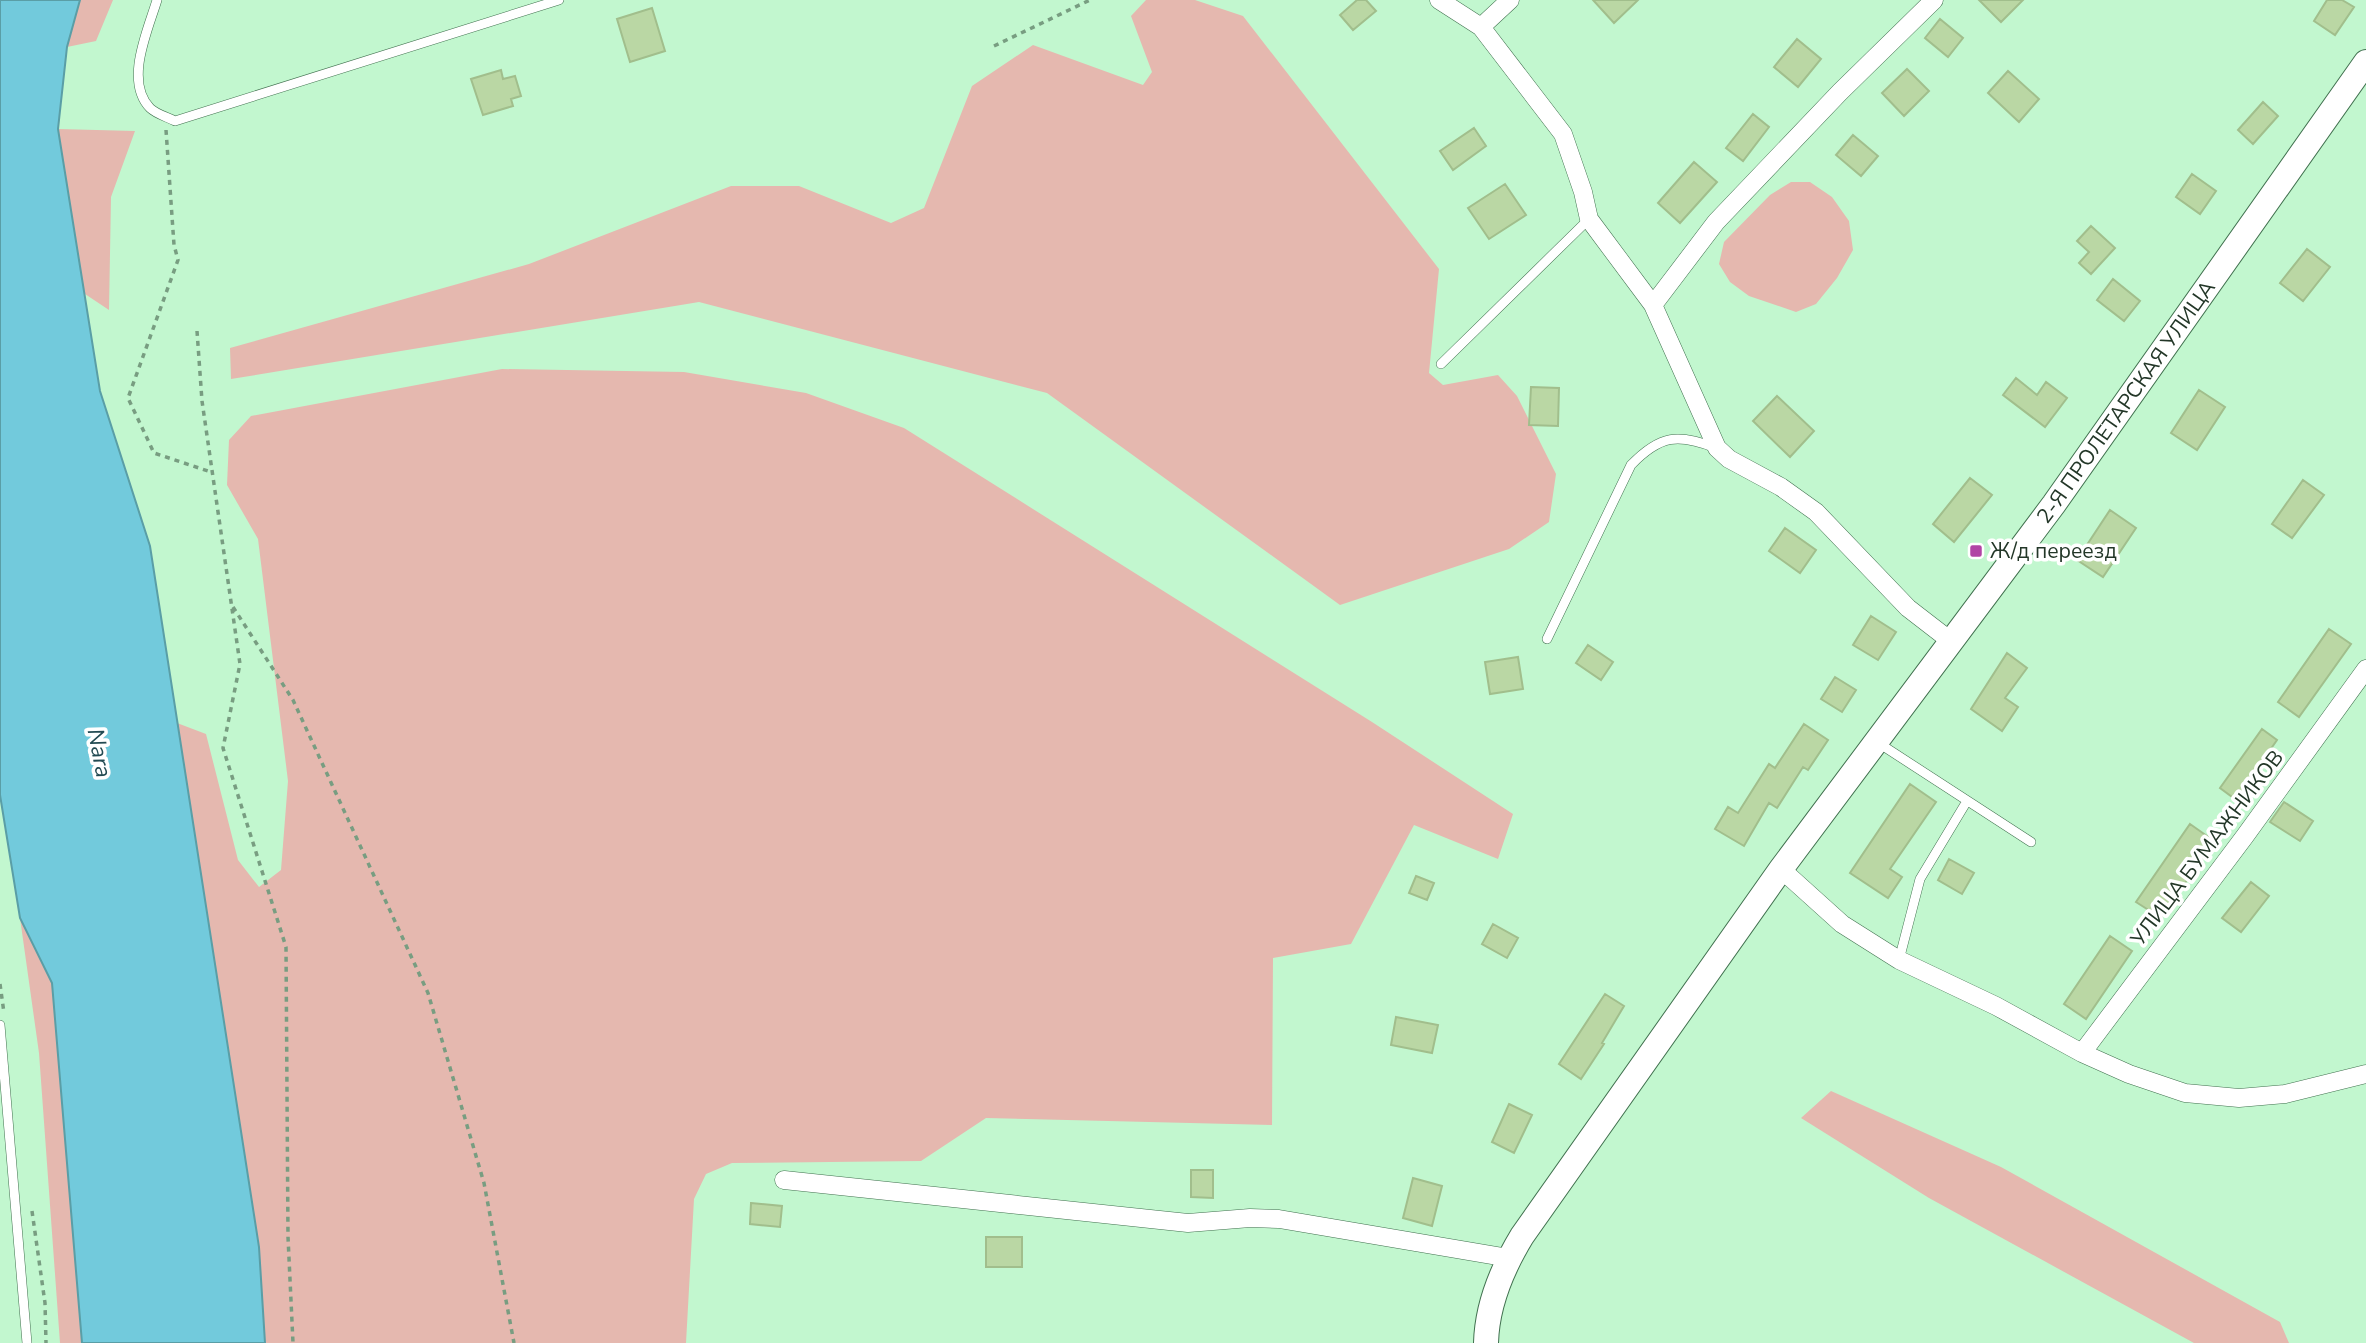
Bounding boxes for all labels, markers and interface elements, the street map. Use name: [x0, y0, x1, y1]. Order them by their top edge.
street label: 2-Я ПРОЛЕТАРСКАЯ УЛИЦА: [2030, 275, 2221, 529]
place label: Ж/д переезд: [1990, 537, 2117, 565]
marker: Ж/д переезд: [1968, 543, 1984, 559]
water label: Nara: [80, 726, 119, 780]
street label: УЛИЦА БУМАЖНИКОВ: [2124, 745, 2290, 952]

